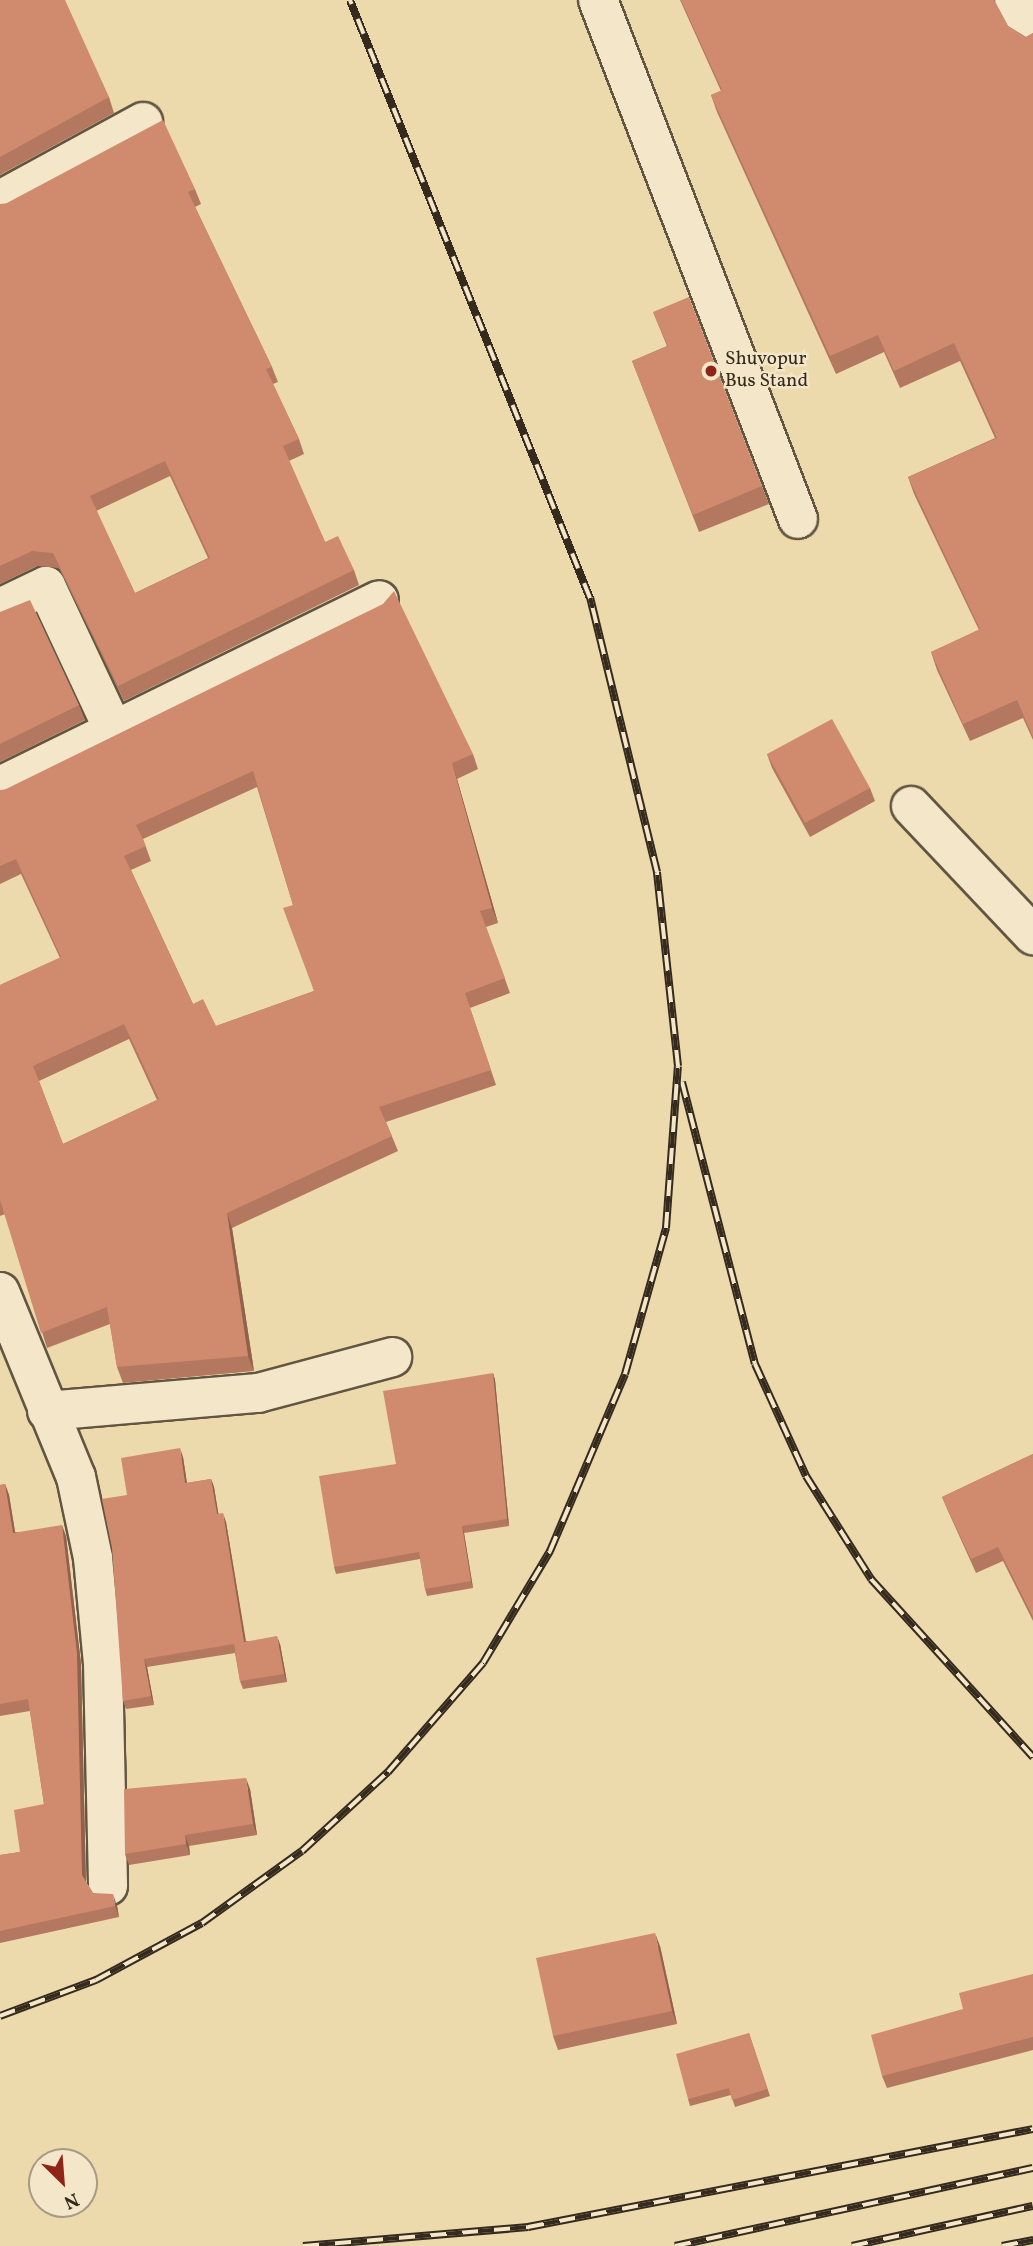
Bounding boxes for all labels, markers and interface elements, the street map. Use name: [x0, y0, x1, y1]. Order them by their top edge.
place label: Shuvopur Bus Stand: [725, 349, 808, 393]
marker: Shuvopur Bus Stand: [703, 363, 719, 379]
north arrow: [28, 2148, 98, 2218]
text: N: [59, 2186, 83, 2215]

